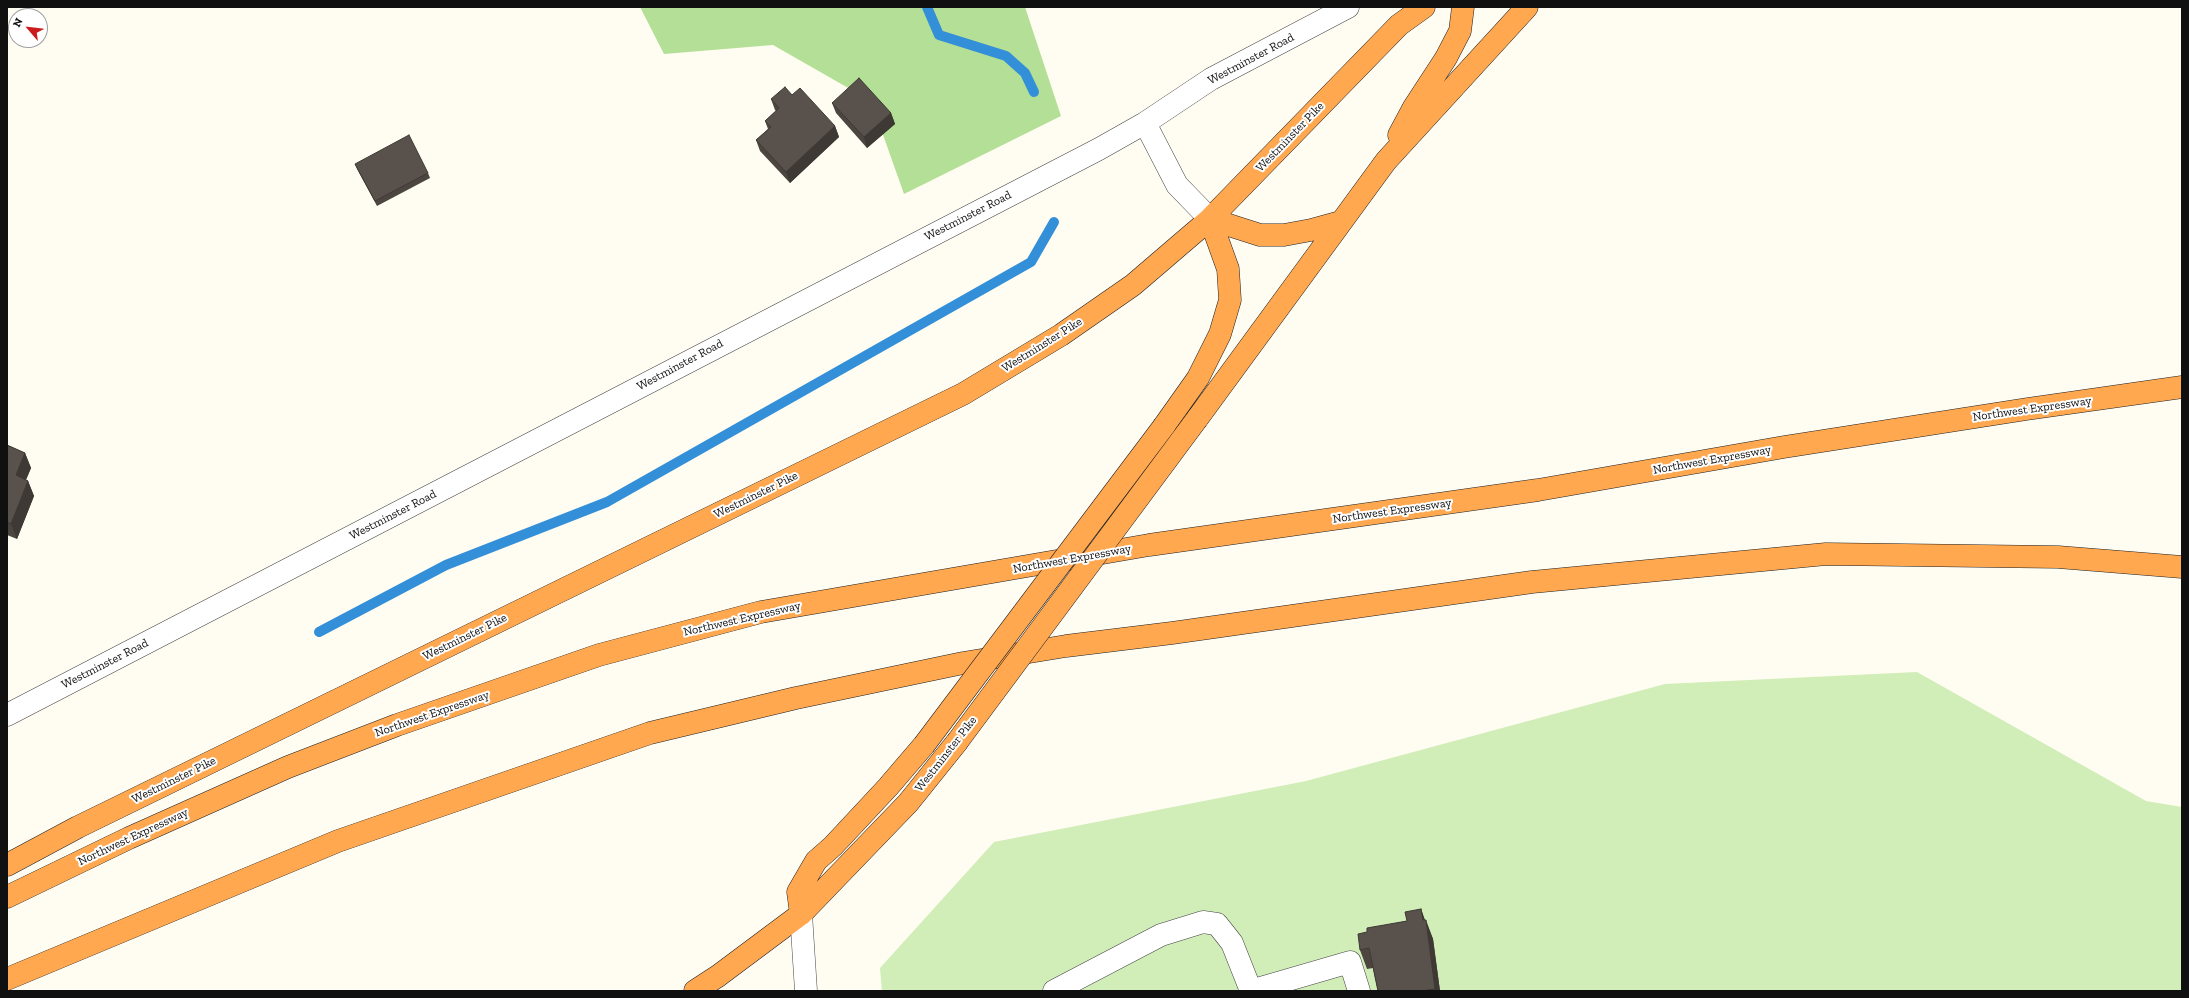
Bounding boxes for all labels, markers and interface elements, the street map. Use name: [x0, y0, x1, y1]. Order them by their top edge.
north arrow: [8, 8, 48, 48]
text: N: [10, 16, 26, 29]
street label: Westminster Road: [1205, 30, 1297, 88]
street label: Westminster Pike: [1253, 99, 1327, 175]
street label: Westminster Road: [922, 188, 1014, 244]
street label: Westminster Pike: [999, 315, 1085, 375]
street label: Westminster Road: [634, 336, 726, 394]
street label: Northwest Expressway: [1972, 394, 2092, 424]
street label: Northwest Expressway: [1652, 443, 1772, 477]
street label: Westminster Pike: [712, 468, 800, 522]
street label: Westminster Road: [347, 487, 439, 543]
street label: Northwest Expressway: [1332, 496, 1452, 526]
street label: Northwest Expressway: [1012, 542, 1132, 576]
street label: Northwest Expressway: [682, 599, 802, 639]
street label: Westminster Pike: [421, 610, 509, 664]
street label: Westminster Road: [59, 636, 151, 692]
street label: Northwest Expressway: [373, 688, 491, 740]
street label: Westminster Pike: [912, 713, 980, 795]
street label: Westminster Pike: [130, 753, 218, 807]
street label: Northwest Expressway: [76, 805, 190, 869]

